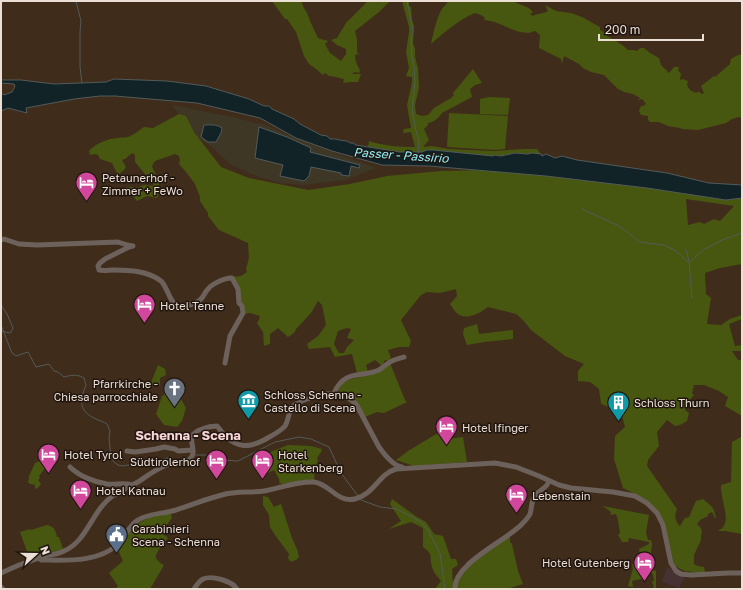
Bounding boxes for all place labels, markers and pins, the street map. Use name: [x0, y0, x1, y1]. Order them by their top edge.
hotel icon: Petaunerhof - Zimmer + FeWo: [74, 170, 100, 203]
place label: Petaunerhof - Zimmer + FeWo: [102, 171, 183, 197]
hotel icon: Hotel Tenne: [132, 292, 158, 325]
place label: Hotel Tenne: [160, 299, 224, 312]
church icon: Pfarrkirche - Chiesa parrocchiale: [161, 376, 187, 409]
place label: Pfarrkirche - Chiesa parrocchiale: [54, 377, 158, 403]
museum icon: Schloss Schenna - Castello di Scena: [235, 387, 261, 420]
place label: Schloss Schenna - Castello di Scena: [264, 388, 361, 414]
building icon: Schloss Thurn: [606, 389, 632, 422]
place label: Schloss Thurn: [634, 396, 710, 409]
hotel icon: Hotel Ifinger: [433, 414, 459, 447]
place label: Hotel Ifinger: [462, 421, 529, 434]
hotel icon: Hotel Tyrol: [35, 441, 61, 474]
hotel icon: Hotel Starkenberg: [250, 447, 276, 480]
place label: Hotel Tyrol: [64, 448, 123, 461]
hotel icon: Südtirolerhof: [203, 448, 229, 481]
place label: Hotel Starkenberg: [278, 448, 343, 474]
place label: Südtirolerhof: [130, 455, 200, 468]
hotel icon: Hotel Katnau: [68, 477, 94, 510]
hotel icon: Lebenstain: [503, 482, 529, 515]
place label: Hotel Katnau: [96, 484, 166, 497]
place label: Lebenstain: [532, 489, 591, 502]
public building icon: Carabinieri Scena - Schenna: [103, 521, 129, 554]
place label: Carabinieri Scena - Schenna: [132, 522, 220, 548]
hotel icon: Hotel Gutenberg: [632, 549, 658, 582]
place label: Hotel Gutenberg: [542, 556, 630, 569]

